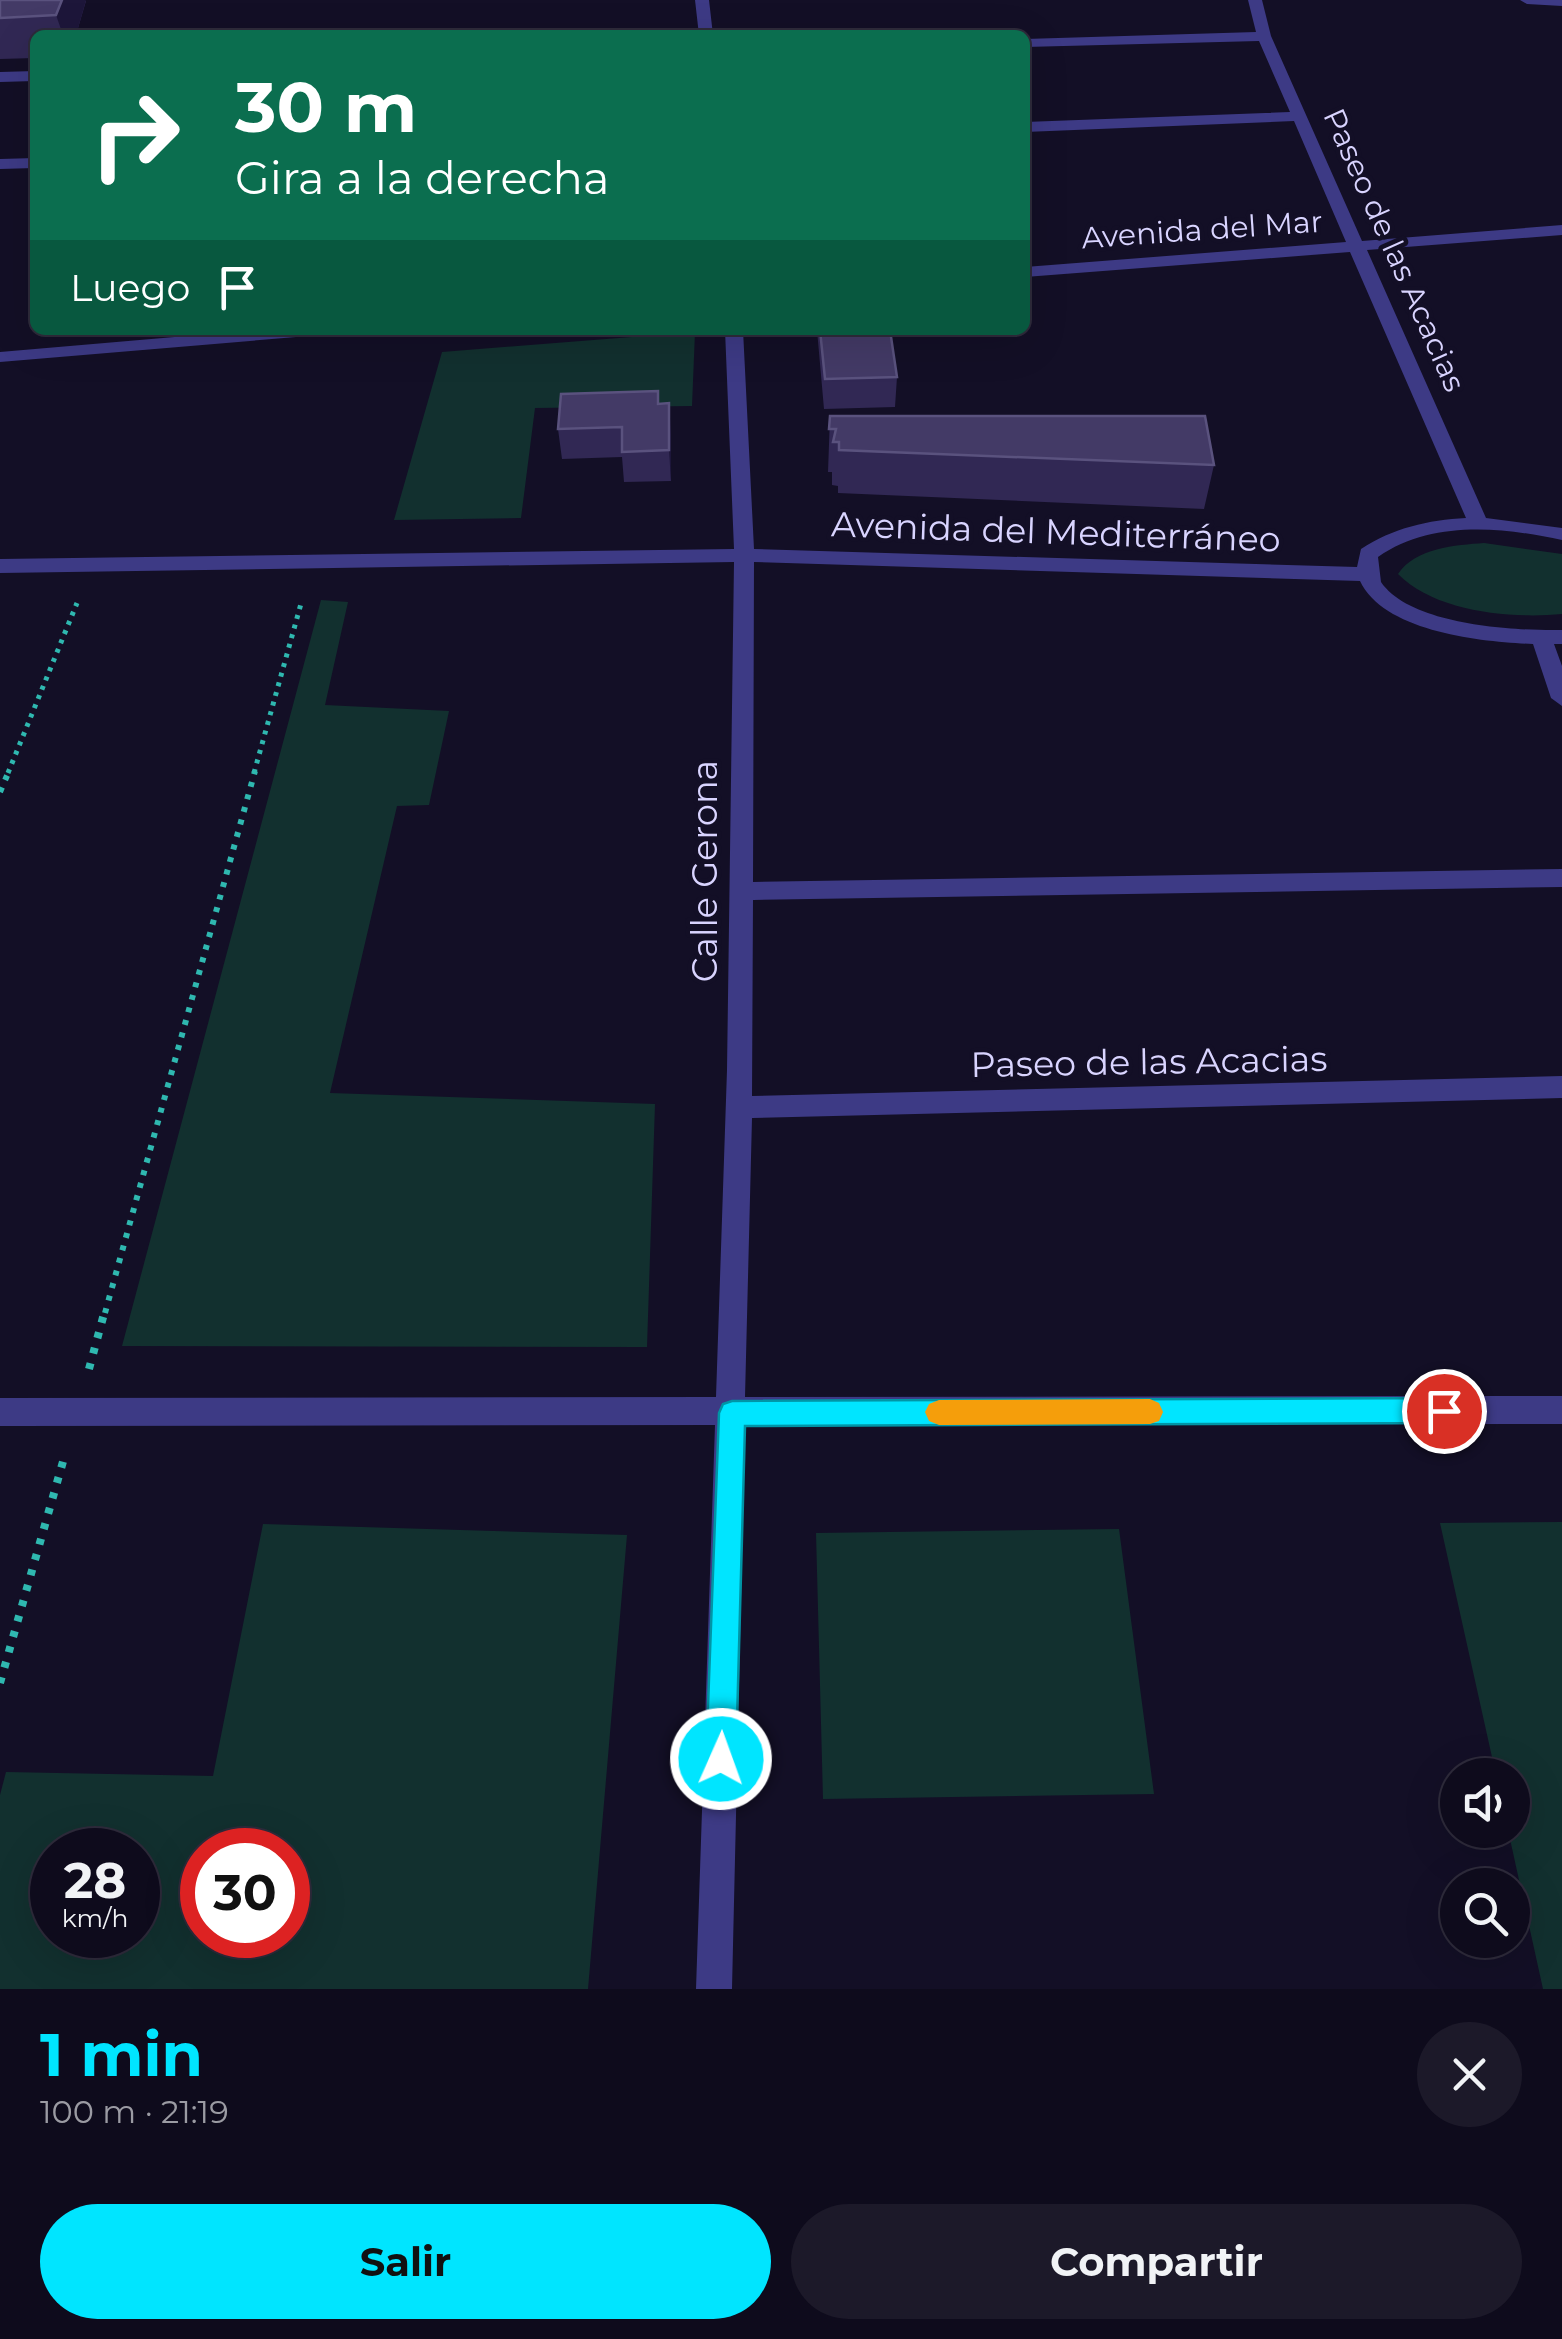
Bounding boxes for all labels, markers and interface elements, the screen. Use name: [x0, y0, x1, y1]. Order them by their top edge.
text: 30 m: [235, 64, 417, 150]
icon: right: [70, 70, 200, 200]
street label: Paseo de las Acacias: [1315, 103, 1474, 397]
text: Gira a la derecha: [235, 150, 610, 205]
street label: Avenida del Mar: [1080, 203, 1324, 256]
icon: arrive: [210, 260, 265, 315]
text: Luego: [70, 264, 190, 311]
street label: Avenida del Mediterráneo: [831, 502, 1281, 561]
street label: Calle Gerona: [683, 760, 726, 982]
street label: Paseo de las Acacias: [970, 1037, 1328, 1086]
pin: [1402, 1369, 1487, 1454]
icon: arrive: [1417, 1384, 1472, 1439]
position arrow: [669, 1707, 773, 1811]
map controls: [1440, 1758, 1530, 1958]
button: sound: [1440, 1758, 1530, 1848]
speed limit sign: 30: [180, 1828, 310, 1958]
text: 28: [64, 1850, 126, 1911]
button: search: [1440, 1868, 1530, 1958]
text: km/h: [62, 1903, 128, 1933]
text: 1 min: [40, 2018, 203, 2091]
button: close: [1417, 2022, 1522, 2127]
text: 100 m · 21:19: [40, 2092, 229, 2131]
button: Salir: [40, 2204, 771, 2319]
button: Compartir: [791, 2204, 1522, 2319]

